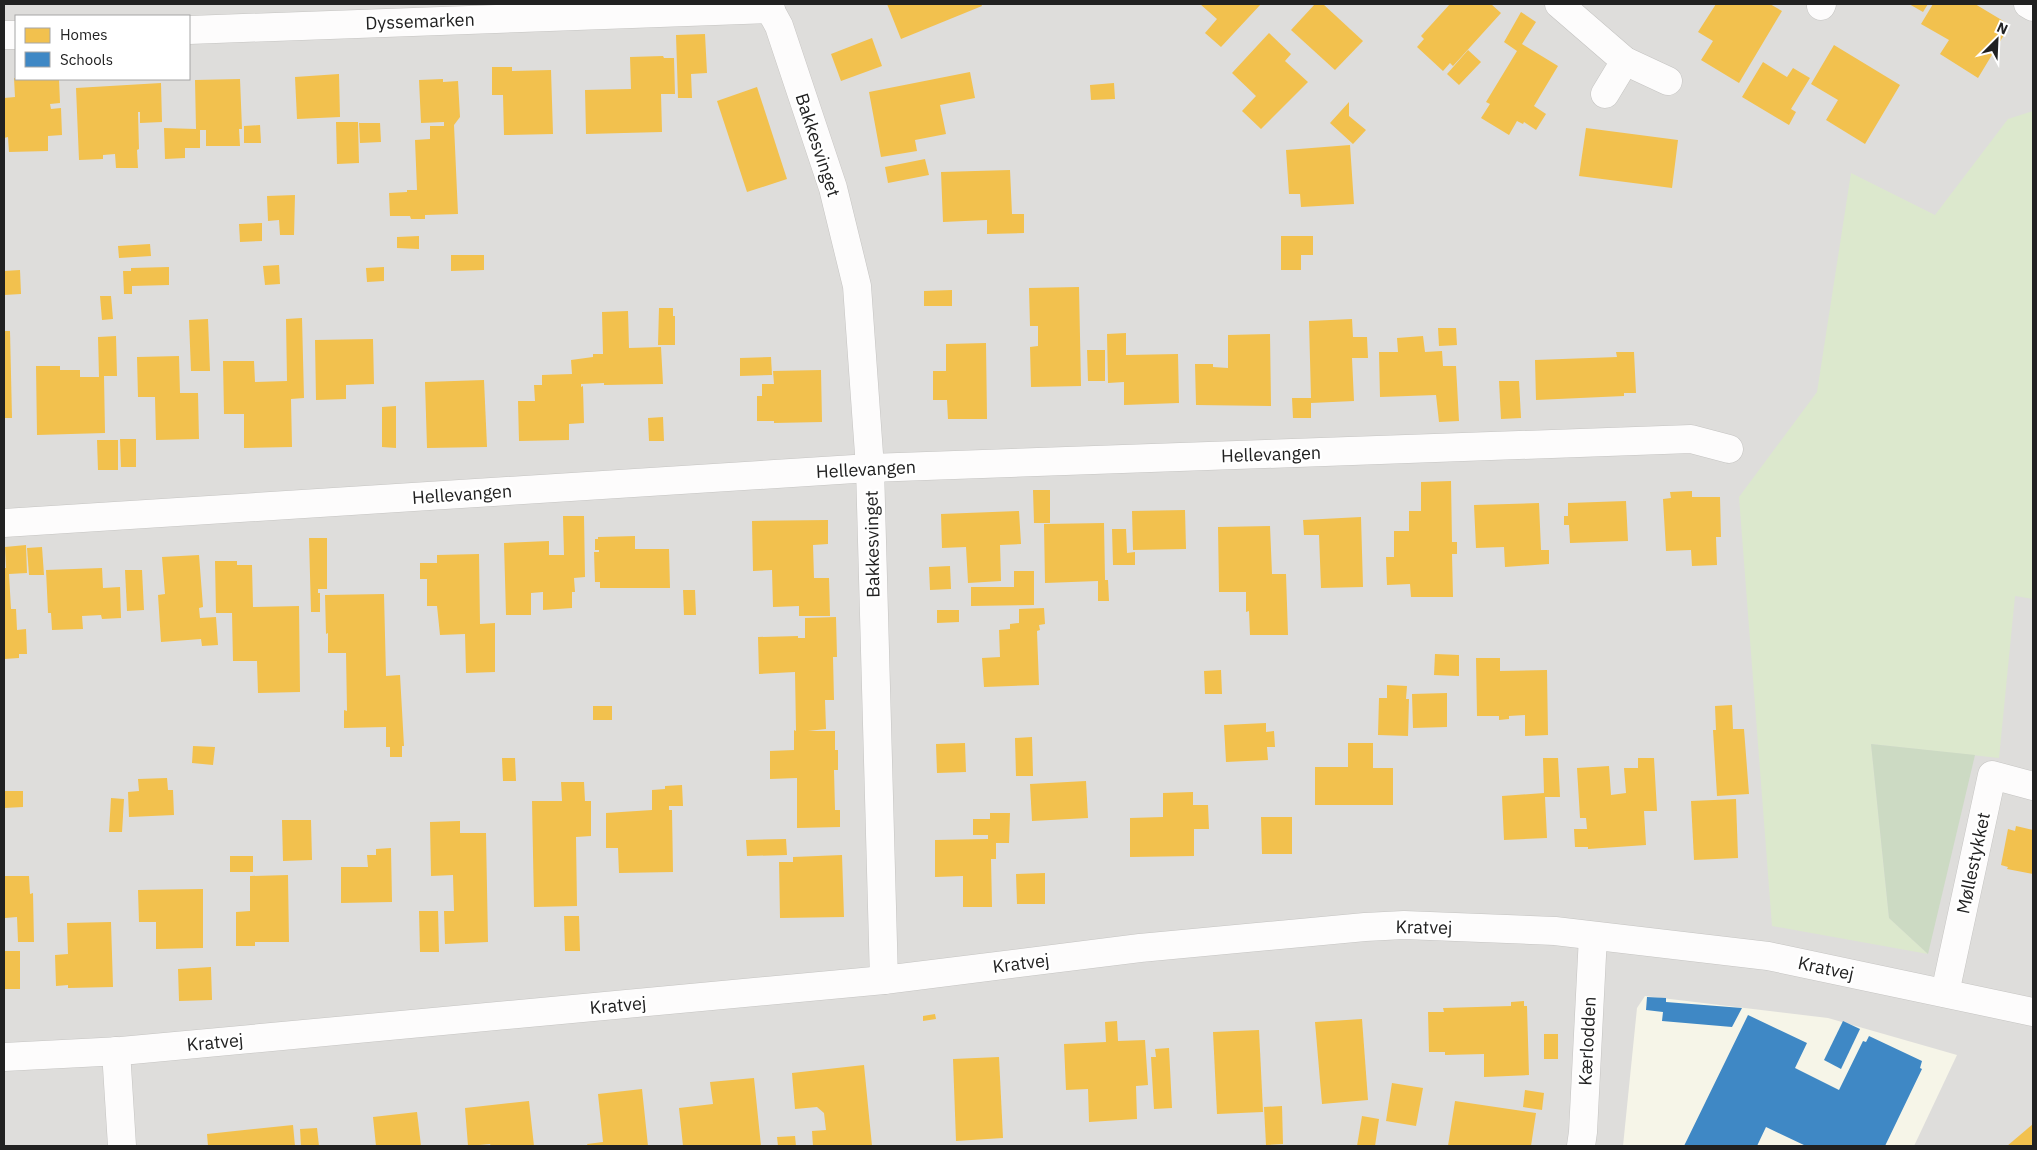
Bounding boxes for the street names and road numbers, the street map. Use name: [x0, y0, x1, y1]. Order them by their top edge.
street label: Dyssemarken: [365, 8, 475, 34]
street label: Bakkesvinget: [790, 90, 846, 200]
street label: Hellevangen: [1221, 441, 1321, 467]
street label: Hellevangen: [815, 455, 917, 483]
street label: Hellevangen: [411, 479, 513, 509]
street label: Bakkesvinget: [860, 490, 884, 598]
street label: Møllestykket: [1951, 810, 1995, 916]
street label: Kratvej: [1395, 915, 1453, 939]
street label: Kratvej: [991, 948, 1051, 978]
street label: Kratvej: [1796, 951, 1856, 985]
street label: Kratvej: [589, 991, 647, 1019]
street label: Kærlodden: [1573, 996, 1601, 1086]
street label: Kratvej: [186, 1028, 244, 1056]

